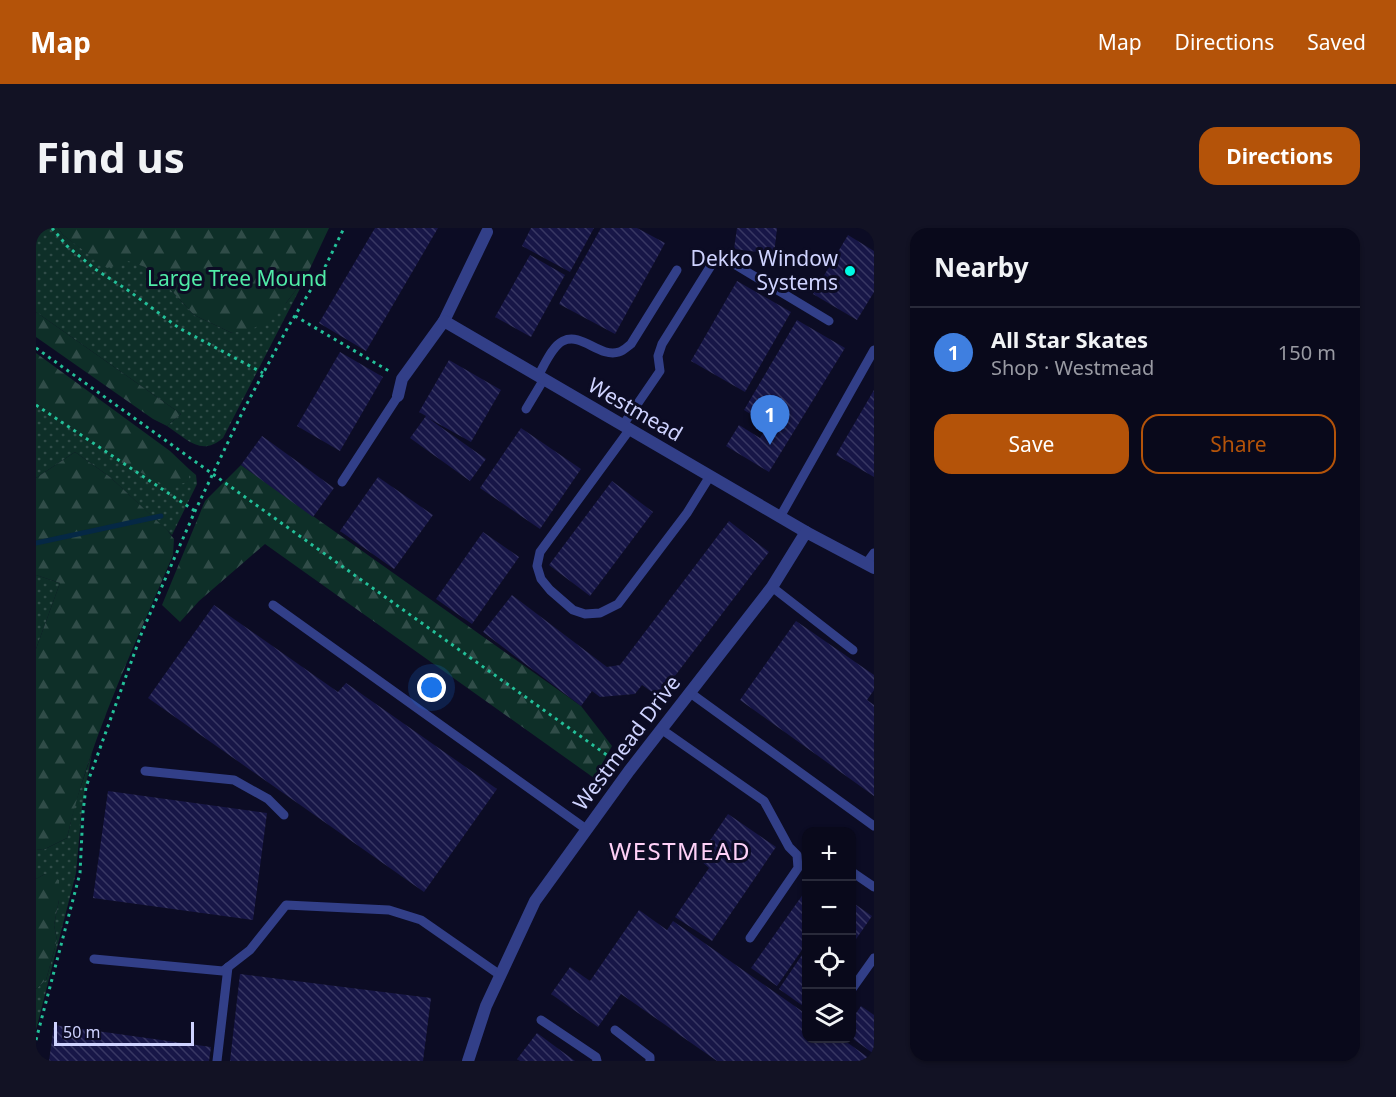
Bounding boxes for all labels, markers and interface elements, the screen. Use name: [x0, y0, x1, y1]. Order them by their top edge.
text: Map: [30, 23, 91, 61]
text: Map: [1098, 28, 1142, 56]
text: Directions: [1175, 28, 1274, 56]
text: Saved: [1307, 28, 1366, 56]
button: Directions: [1199, 127, 1360, 185]
text: Find us: [36, 128, 185, 185]
place label: Dekko Window Systems: [691, 244, 838, 296]
text: Nearby: [934, 249, 1029, 285]
park label: Large Tree Mound: [147, 264, 327, 292]
marker: Dekko Window Systems: [843, 264, 857, 278]
text: All Star Skates: [991, 324, 1148, 354]
text: 1: [948, 339, 959, 366]
text: 150 m: [1278, 339, 1336, 366]
text: Shop · Westmead: [991, 354, 1154, 381]
street label: Westmead: [583, 371, 688, 447]
pin: 1: [750, 396, 790, 445]
button: Save: [934, 414, 1129, 474]
button: Share: [1141, 414, 1336, 474]
street label: Westmead Drive: [566, 669, 686, 816]
your location: [417, 673, 446, 702]
map controls: [802, 827, 856, 1043]
button: +: [802, 827, 856, 881]
district label: WESTMEAD: [609, 834, 751, 867]
button: −: [802, 881, 856, 935]
button: locate: [802, 935, 856, 989]
button: layers: [802, 989, 856, 1043]
scale bar: [54, 1019, 194, 1046]
text: 50 m: [63, 1021, 100, 1043]

